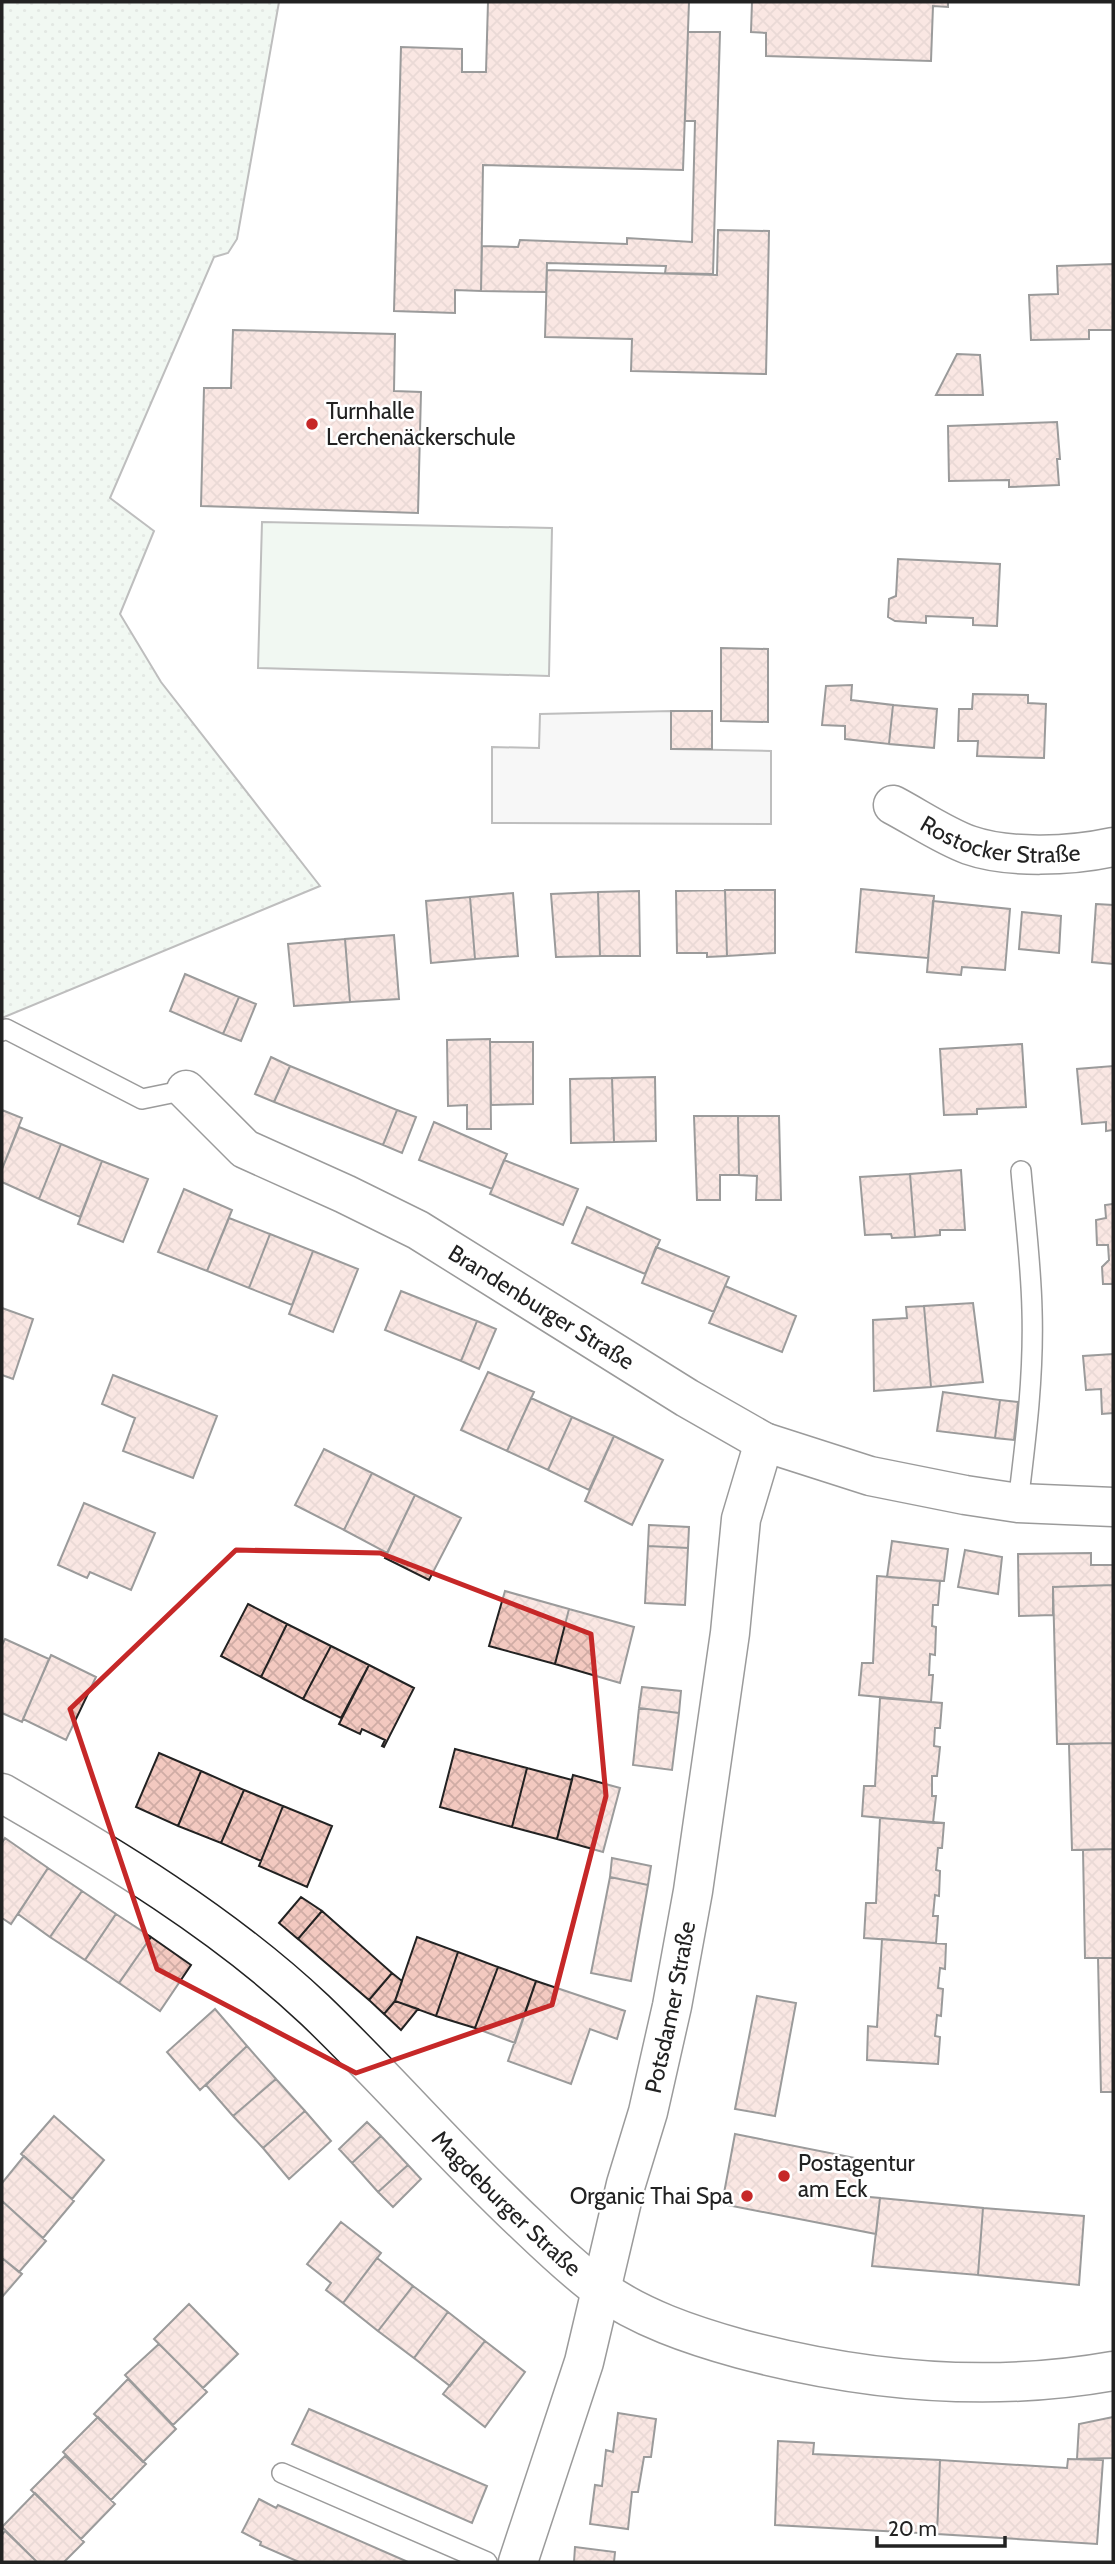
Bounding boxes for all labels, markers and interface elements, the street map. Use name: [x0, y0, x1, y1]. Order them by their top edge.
place label: Turnhalle Lerchenäckerschule: [326, 397, 516, 451]
marker: Turnhalle Lerchenäckerschule: [304, 416, 320, 432]
street label: Rostocker Straße: [915, 809, 1082, 869]
street label: Brandenburger Straße: [443, 1239, 640, 1376]
street label: Potsdamer Straße: [639, 1919, 701, 2096]
street label: Magdeburger Straße: [426, 2125, 587, 2282]
place label: Postagentur am Eck: [798, 2149, 916, 2203]
marker: Postagentur am Eck: [776, 2168, 792, 2184]
place label: Organic Thai Spa: [570, 2182, 733, 2210]
marker: Organic Thai Spa: [739, 2188, 755, 2204]
scale bar: [877, 2504, 1005, 2548]
text: 20 m: [888, 2516, 937, 2541]

